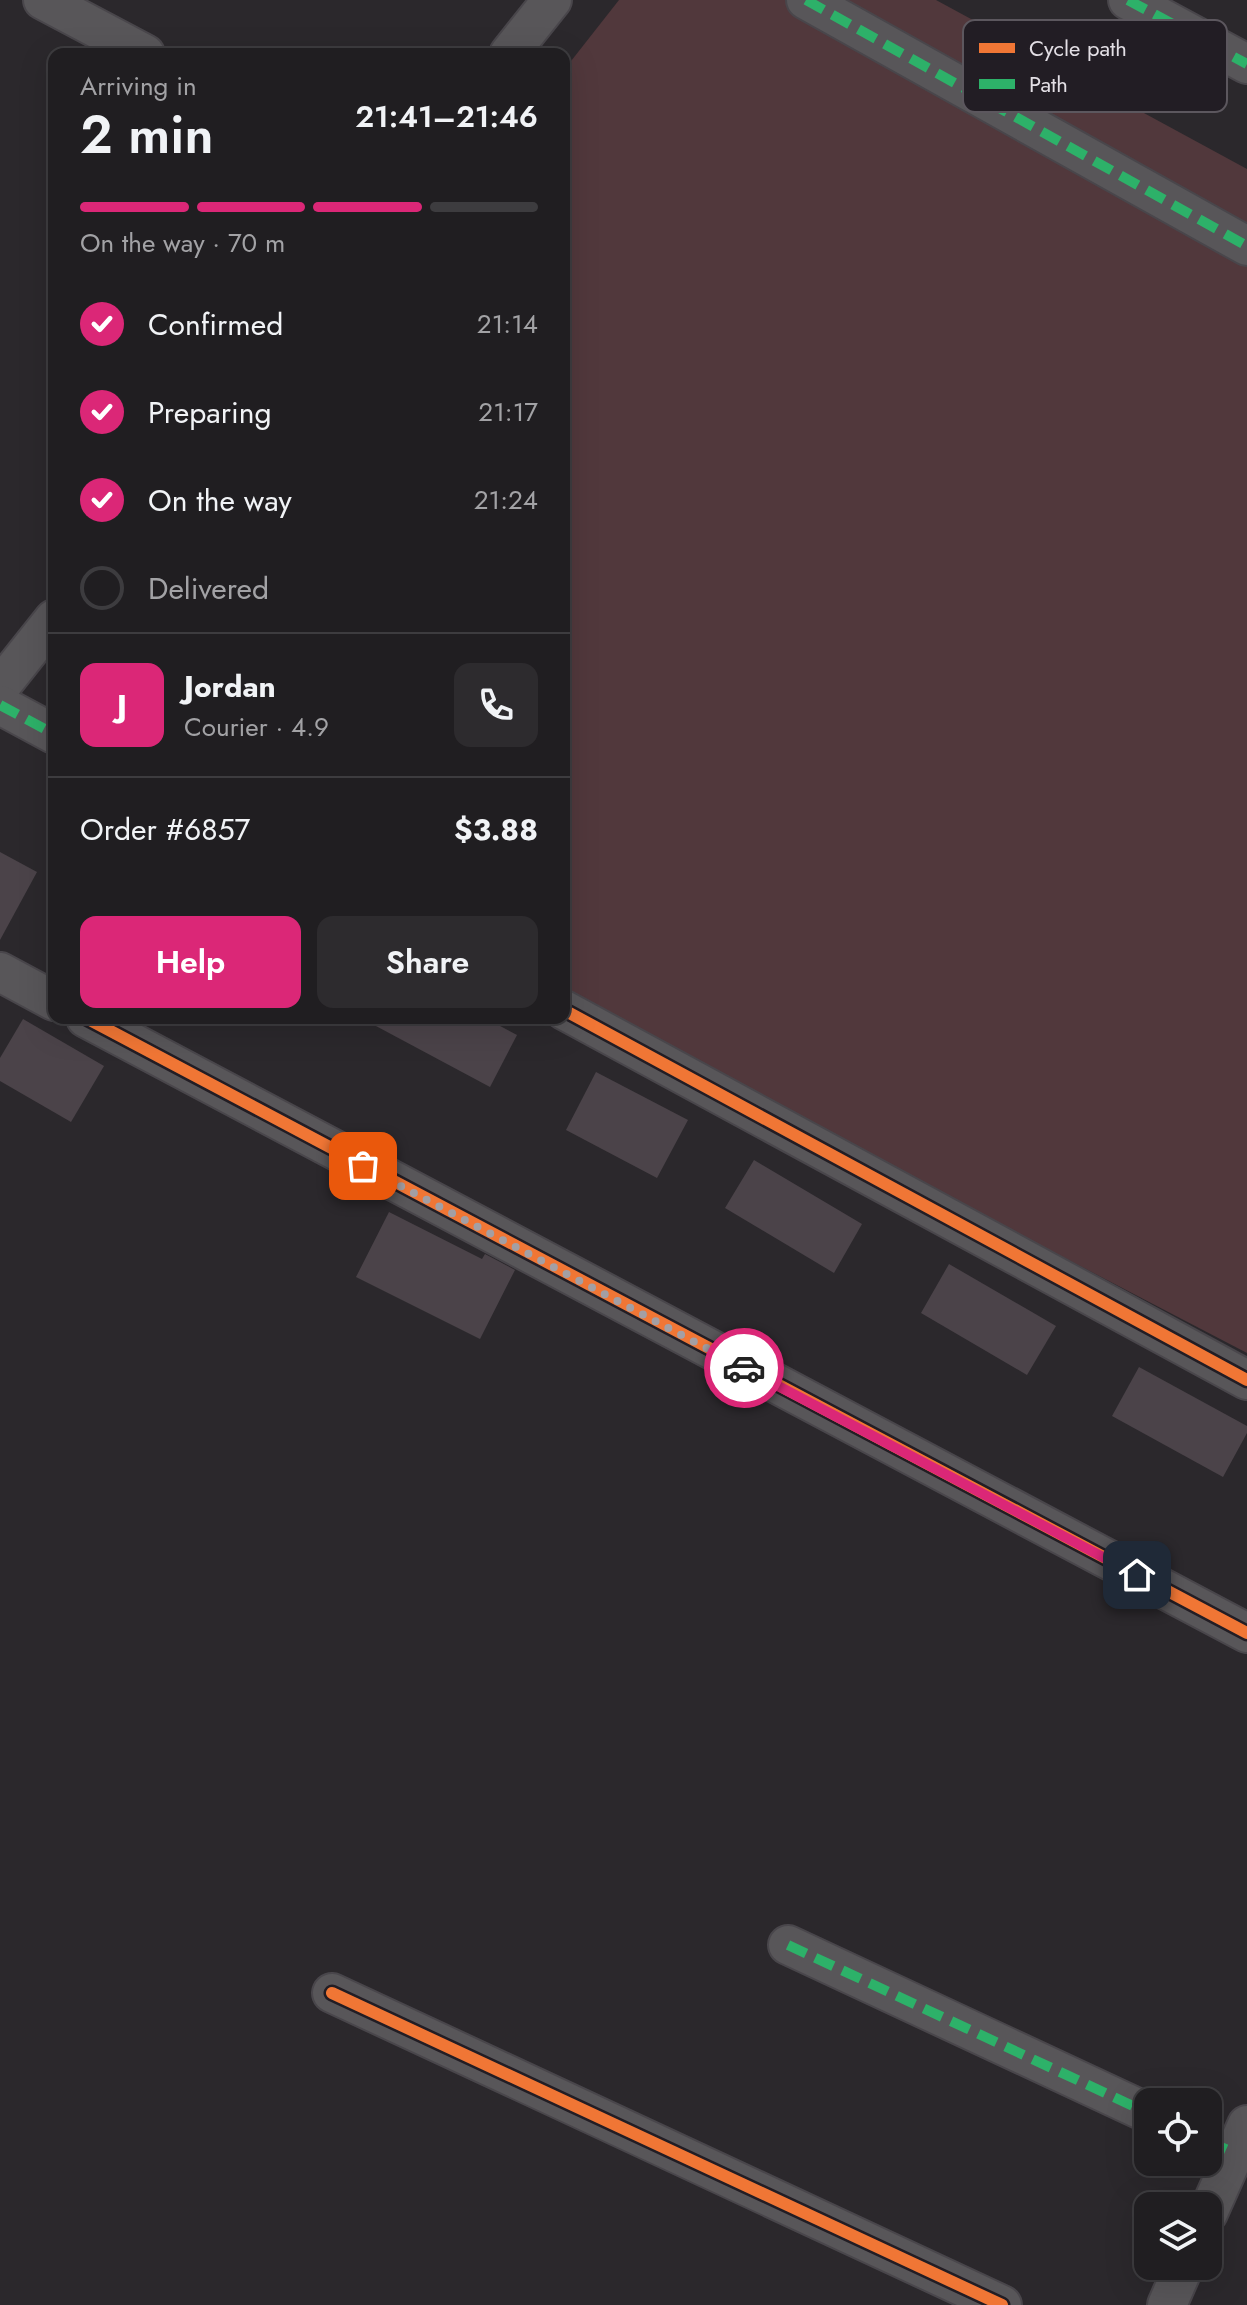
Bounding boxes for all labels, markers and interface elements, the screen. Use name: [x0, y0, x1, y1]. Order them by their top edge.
legend: [963, 20, 1227, 112]
text: Cycle path: [1029, 32, 1127, 64]
text: Arriving in: [80, 67, 197, 105]
text: Path: [1029, 68, 1068, 100]
text: 21:41–21:46: [355, 95, 538, 138]
text: 2 min: [80, 97, 213, 173]
text: On the way · 70 m: [80, 224, 285, 262]
icon: check: [80, 302, 124, 346]
text: Confirmed: [148, 303, 283, 346]
text: 21:14: [477, 305, 538, 343]
icon: check: [80, 390, 124, 434]
text: Preparing: [148, 391, 272, 434]
text: 21:17: [478, 393, 538, 431]
icon: check: [80, 478, 124, 522]
text: On the way: [148, 479, 292, 522]
text: 21:24: [474, 481, 538, 519]
text: Delivered: [148, 567, 269, 610]
button: phone: [454, 663, 538, 747]
text: Jordan: [184, 665, 276, 708]
text: J: [117, 684, 127, 727]
text: Courier · 4.9: [184, 708, 329, 746]
text: Order #6857: [80, 808, 250, 851]
text: $3.88: [454, 808, 538, 851]
button: Help: [80, 916, 301, 1008]
button: Share: [317, 916, 538, 1008]
pin: [329, 1132, 397, 1200]
icon: bag: [341, 1144, 385, 1188]
courier: [704, 1328, 784, 1408]
icon: car: [722, 1346, 766, 1390]
pin: [1103, 1541, 1171, 1609]
icon: home: [1115, 1553, 1159, 1597]
map controls: [1134, 2088, 1222, 2280]
button: locate: [1134, 2088, 1222, 2176]
button: layers: [1134, 2192, 1222, 2280]

